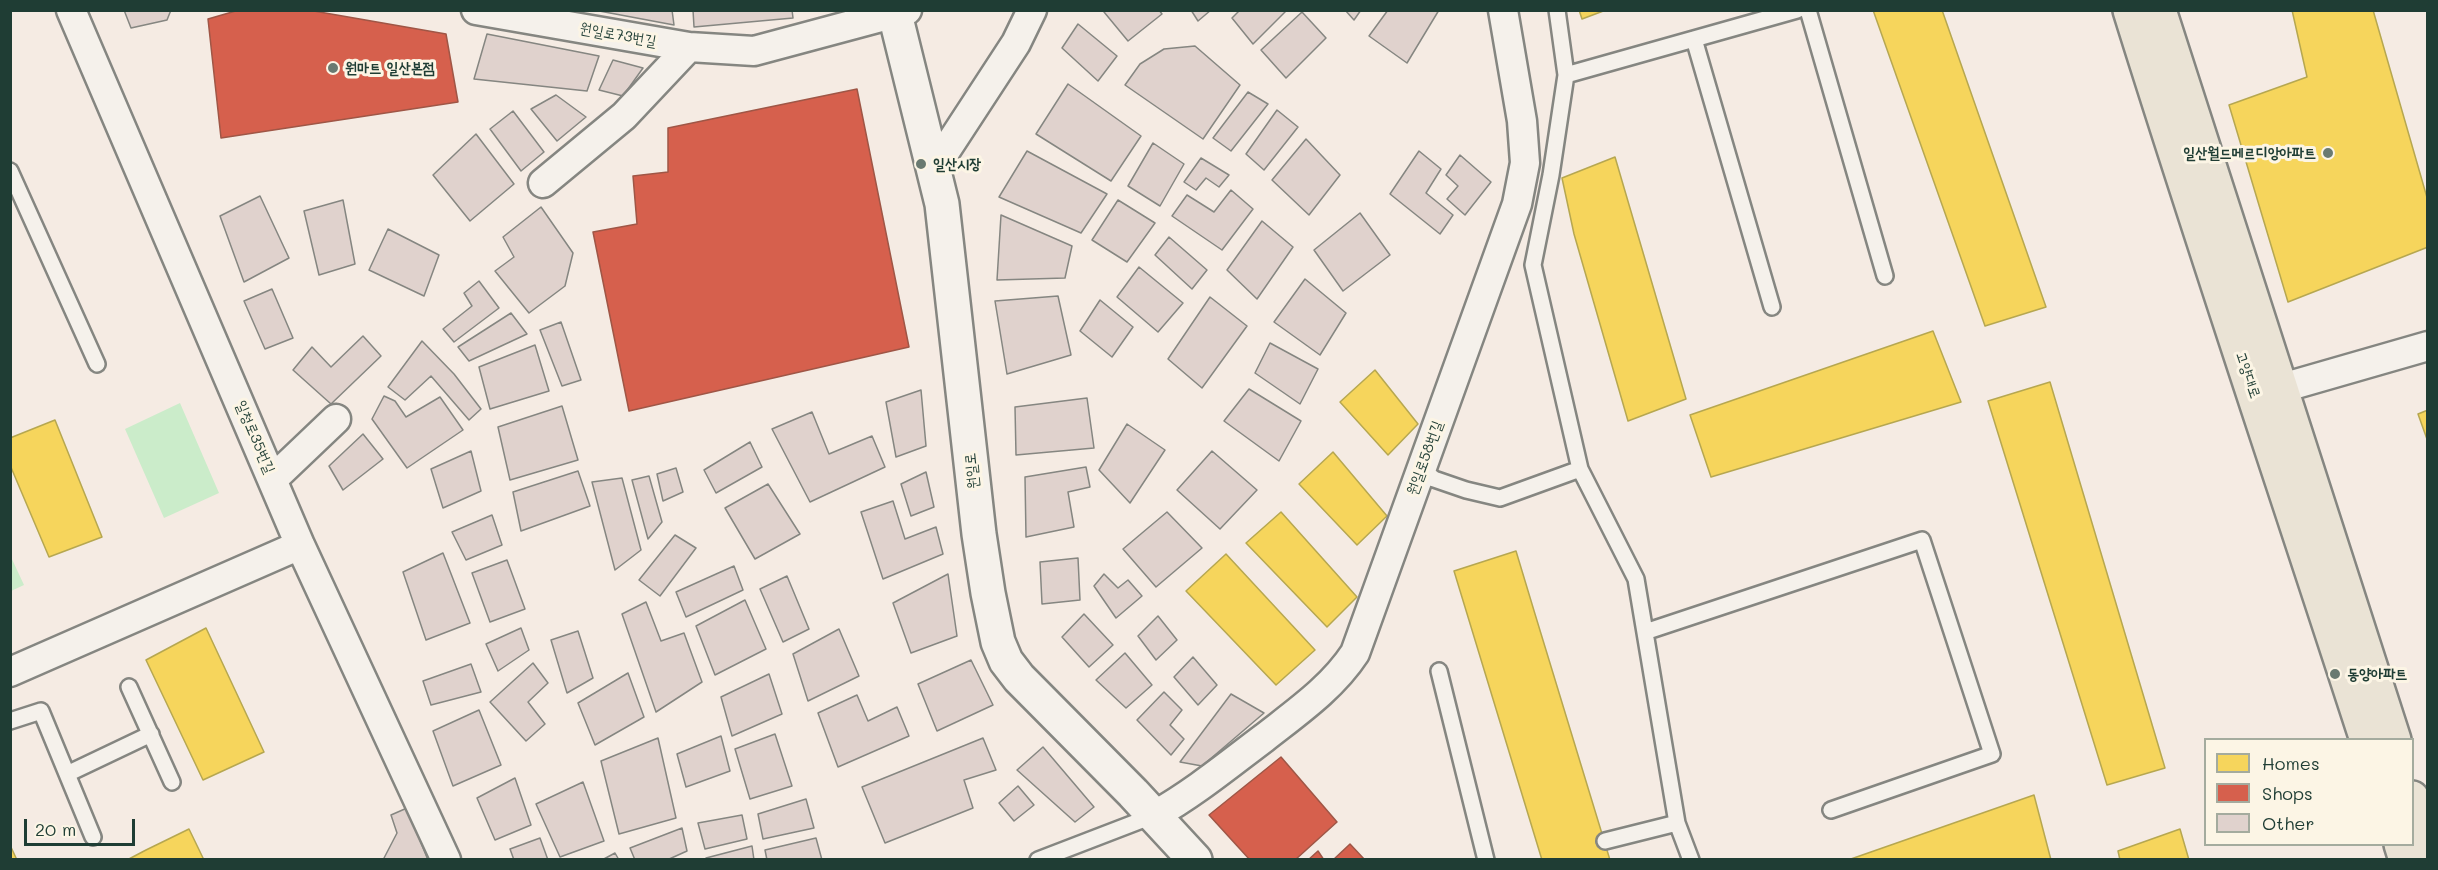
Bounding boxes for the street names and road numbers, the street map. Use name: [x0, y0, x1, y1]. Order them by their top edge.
street label: 원일로73번길: [578, 19, 658, 51]
street label: 고양대로: [2232, 349, 2264, 401]
street label: 일청로35번길: [231, 398, 279, 476]
street label: 원일로58번길: [1403, 418, 1447, 498]
street label: 원일로: [961, 452, 983, 490]

